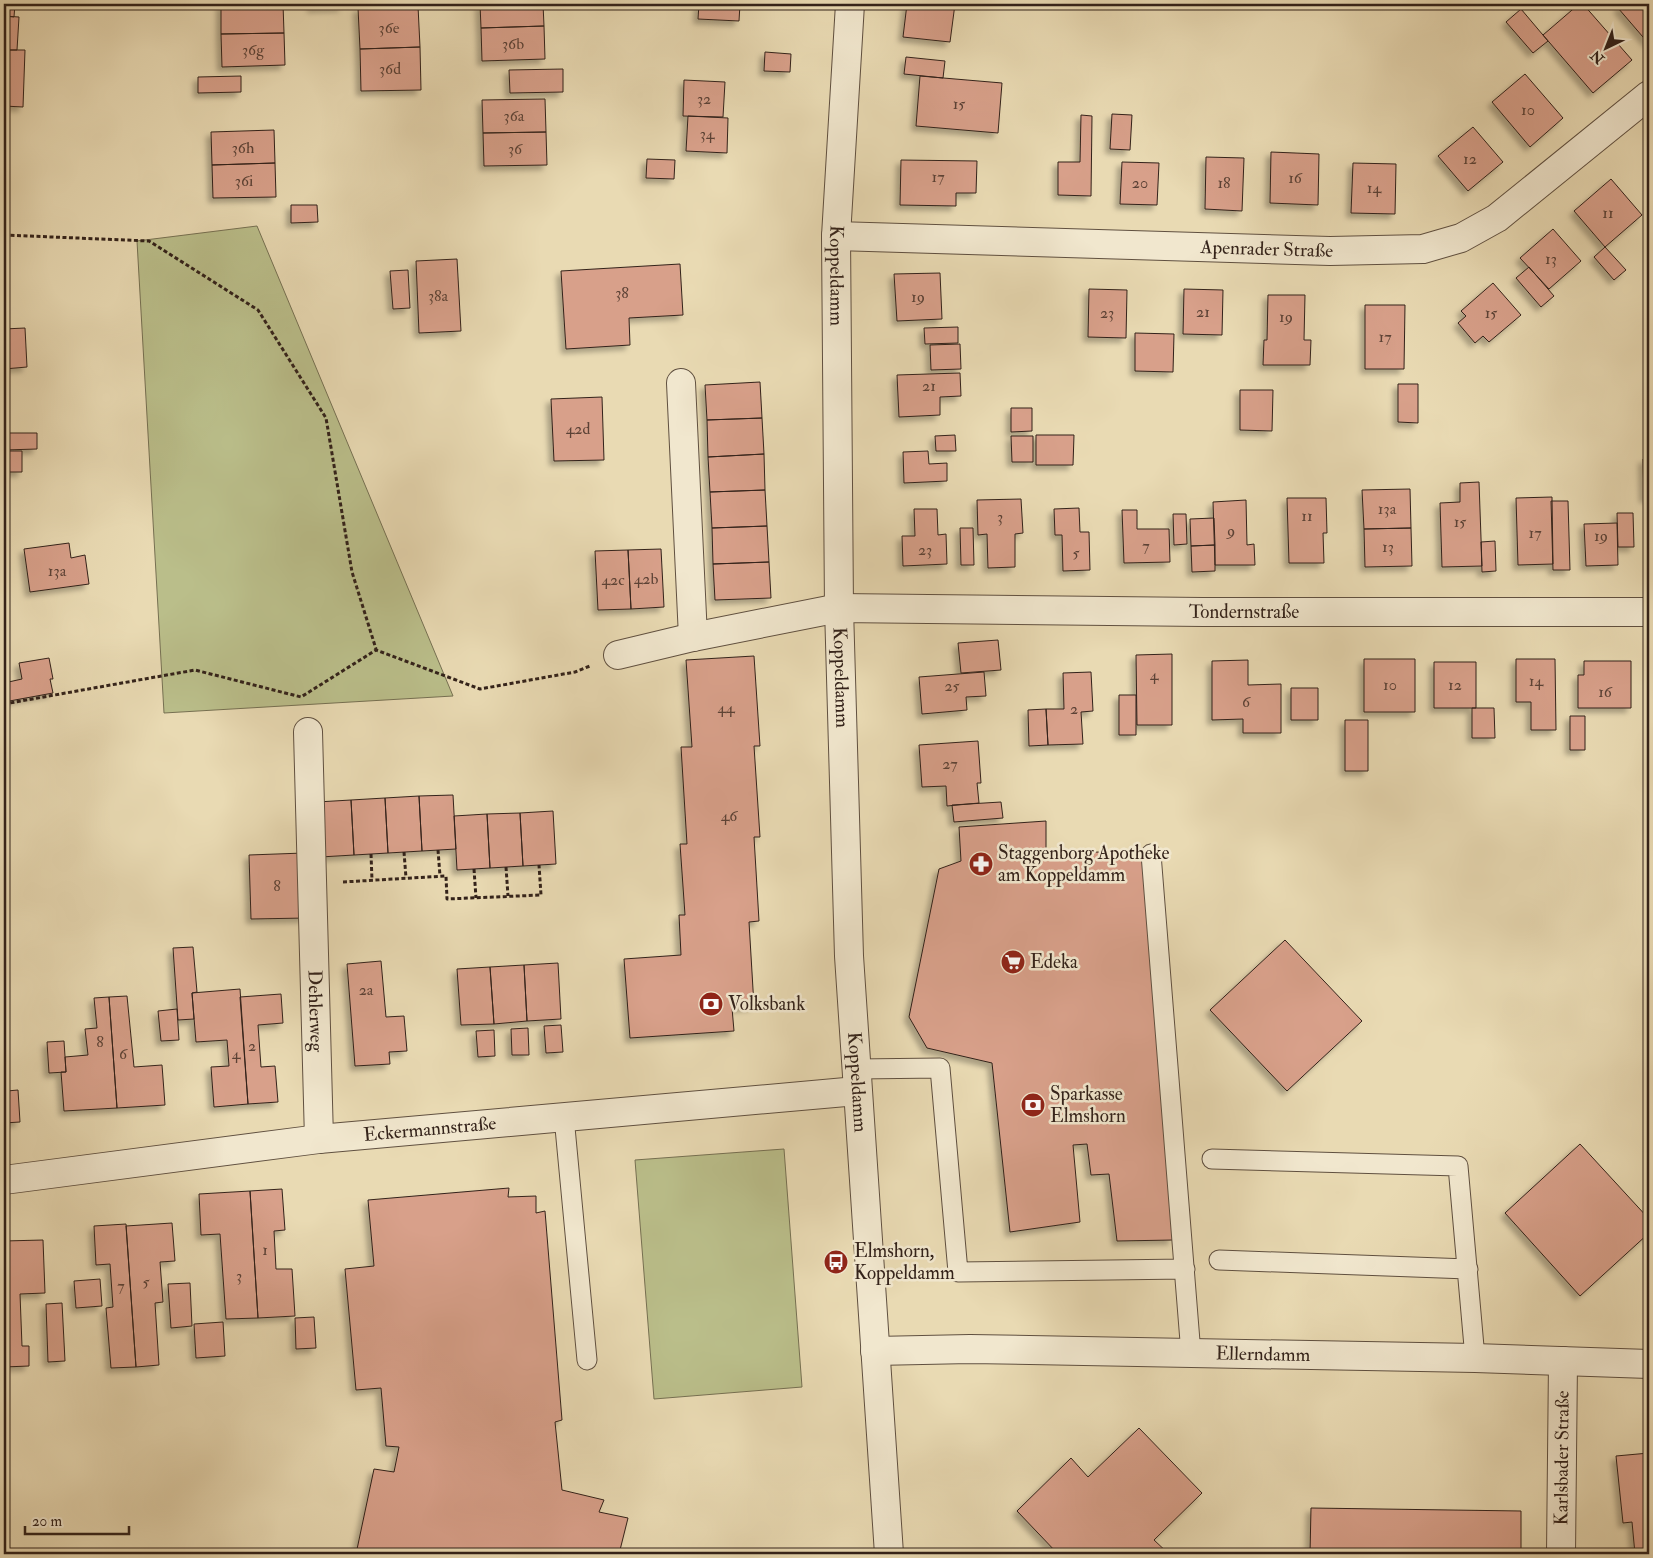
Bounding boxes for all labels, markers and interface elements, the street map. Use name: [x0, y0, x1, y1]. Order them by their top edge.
house number: 36e: [379, 18, 400, 38]
north arrow: [1580, 22, 1630, 72]
house number: 36b: [502, 34, 524, 54]
house number: 36g: [242, 40, 265, 60]
text: N: [1587, 46, 1609, 68]
house number: 36d: [379, 59, 401, 79]
house number: 32: [697, 89, 711, 109]
house number: 15: [953, 94, 965, 114]
house number: 10: [1521, 100, 1535, 120]
house number: 36a: [504, 106, 525, 126]
house number: 34: [700, 124, 716, 144]
house number: 36h: [232, 138, 255, 158]
house number: 36: [508, 139, 523, 159]
house number: 12: [1463, 149, 1477, 169]
house number: 17: [931, 167, 945, 187]
house number: 16: [1288, 168, 1303, 188]
house number: 36i: [235, 171, 253, 191]
house number: 20: [1132, 173, 1148, 193]
house number: 18: [1217, 173, 1231, 193]
house number: 14: [1367, 178, 1383, 198]
house number: 11: [1602, 203, 1614, 223]
street label: Koppeldamm: [823, 224, 849, 326]
street label: Apenrader Straße: [1199, 235, 1333, 263]
house number: 13: [1545, 249, 1557, 269]
house number: 38: [615, 283, 629, 303]
house number: 38a: [428, 286, 449, 306]
house number: 19: [911, 287, 925, 307]
house number: 21: [1196, 302, 1210, 322]
house number: 23: [1100, 303, 1114, 323]
house number: 15: [1485, 303, 1497, 323]
house number: 19: [1279, 307, 1293, 327]
house number: 17: [1378, 327, 1392, 347]
house number: 21: [922, 376, 936, 396]
house number: 42d: [566, 419, 590, 439]
house number: 13a: [1378, 499, 1397, 519]
house number: 11: [1301, 506, 1313, 526]
house number: 3: [997, 507, 1003, 527]
house number: 15: [1454, 512, 1466, 532]
house number: 9: [1226, 521, 1235, 541]
house number: 17: [1528, 523, 1542, 543]
house number: 19: [1594, 526, 1608, 546]
house number: 7: [1142, 536, 1150, 556]
house number: 13: [1382, 537, 1394, 557]
house number: 23: [918, 540, 932, 560]
house number: 5: [1072, 543, 1080, 563]
house number: 13a: [48, 561, 67, 581]
house number: 42b: [634, 569, 658, 589]
house number: 42c: [601, 570, 625, 590]
street label: Tondernstraße: [1189, 600, 1299, 624]
street label: Koppeldamm: [827, 627, 854, 728]
house number: 4: [1150, 665, 1160, 685]
house number: 14: [1529, 671, 1545, 691]
house number: 10: [1383, 675, 1397, 695]
house number: 12: [1448, 675, 1462, 695]
house number: 25: [944, 676, 960, 696]
house number: 16: [1598, 682, 1613, 702]
house number: 6: [1242, 692, 1251, 712]
house number: 44: [717, 698, 736, 718]
house number: 2: [1070, 699, 1078, 719]
house number: 27: [942, 754, 958, 774]
house number: 46: [721, 806, 738, 826]
place label: Staggenborg Apotheke am Koppeldamm: [998, 841, 1169, 888]
pharmacy icon: Staggenborg Apotheke am Koppeldamm: [968, 851, 994, 877]
house number: 8: [273, 876, 281, 896]
supermarket icon: Edeka: [1000, 949, 1026, 975]
place label: Edeka: [1030, 950, 1078, 974]
street label: Dehlerweg: [302, 970, 329, 1053]
house number: 2a: [359, 980, 374, 1000]
bank icon: Volksbank: [698, 991, 724, 1017]
place label: Volksbank: [728, 992, 805, 1016]
street label: Koppeldamm: [842, 1031, 873, 1133]
house number: 8: [96, 1032, 104, 1052]
house number: 2: [248, 1036, 256, 1056]
house number: 6: [119, 1044, 128, 1064]
house number: 4: [232, 1044, 242, 1064]
place label: Sparkasse Elmshorn: [1050, 1082, 1126, 1128]
bank icon: Sparkasse Elmshorn: [1020, 1092, 1046, 1118]
street label: Eckermannstraße: [363, 1111, 497, 1147]
place label: Elmshorn, Koppeldamm: [854, 1239, 955, 1286]
house number: 1: [262, 1240, 268, 1260]
bus stop icon: Elmshorn, Koppeldamm: [823, 1249, 849, 1275]
house number: 3: [236, 1266, 242, 1286]
house number: 5: [142, 1272, 150, 1292]
house number: 7: [117, 1276, 125, 1296]
street label: Ellerndamm: [1215, 1341, 1311, 1367]
street label: Karlsbader Straße: [1549, 1390, 1575, 1526]
scale bar: [25, 1503, 129, 1535]
text: 20 m: [32, 1512, 62, 1531]

